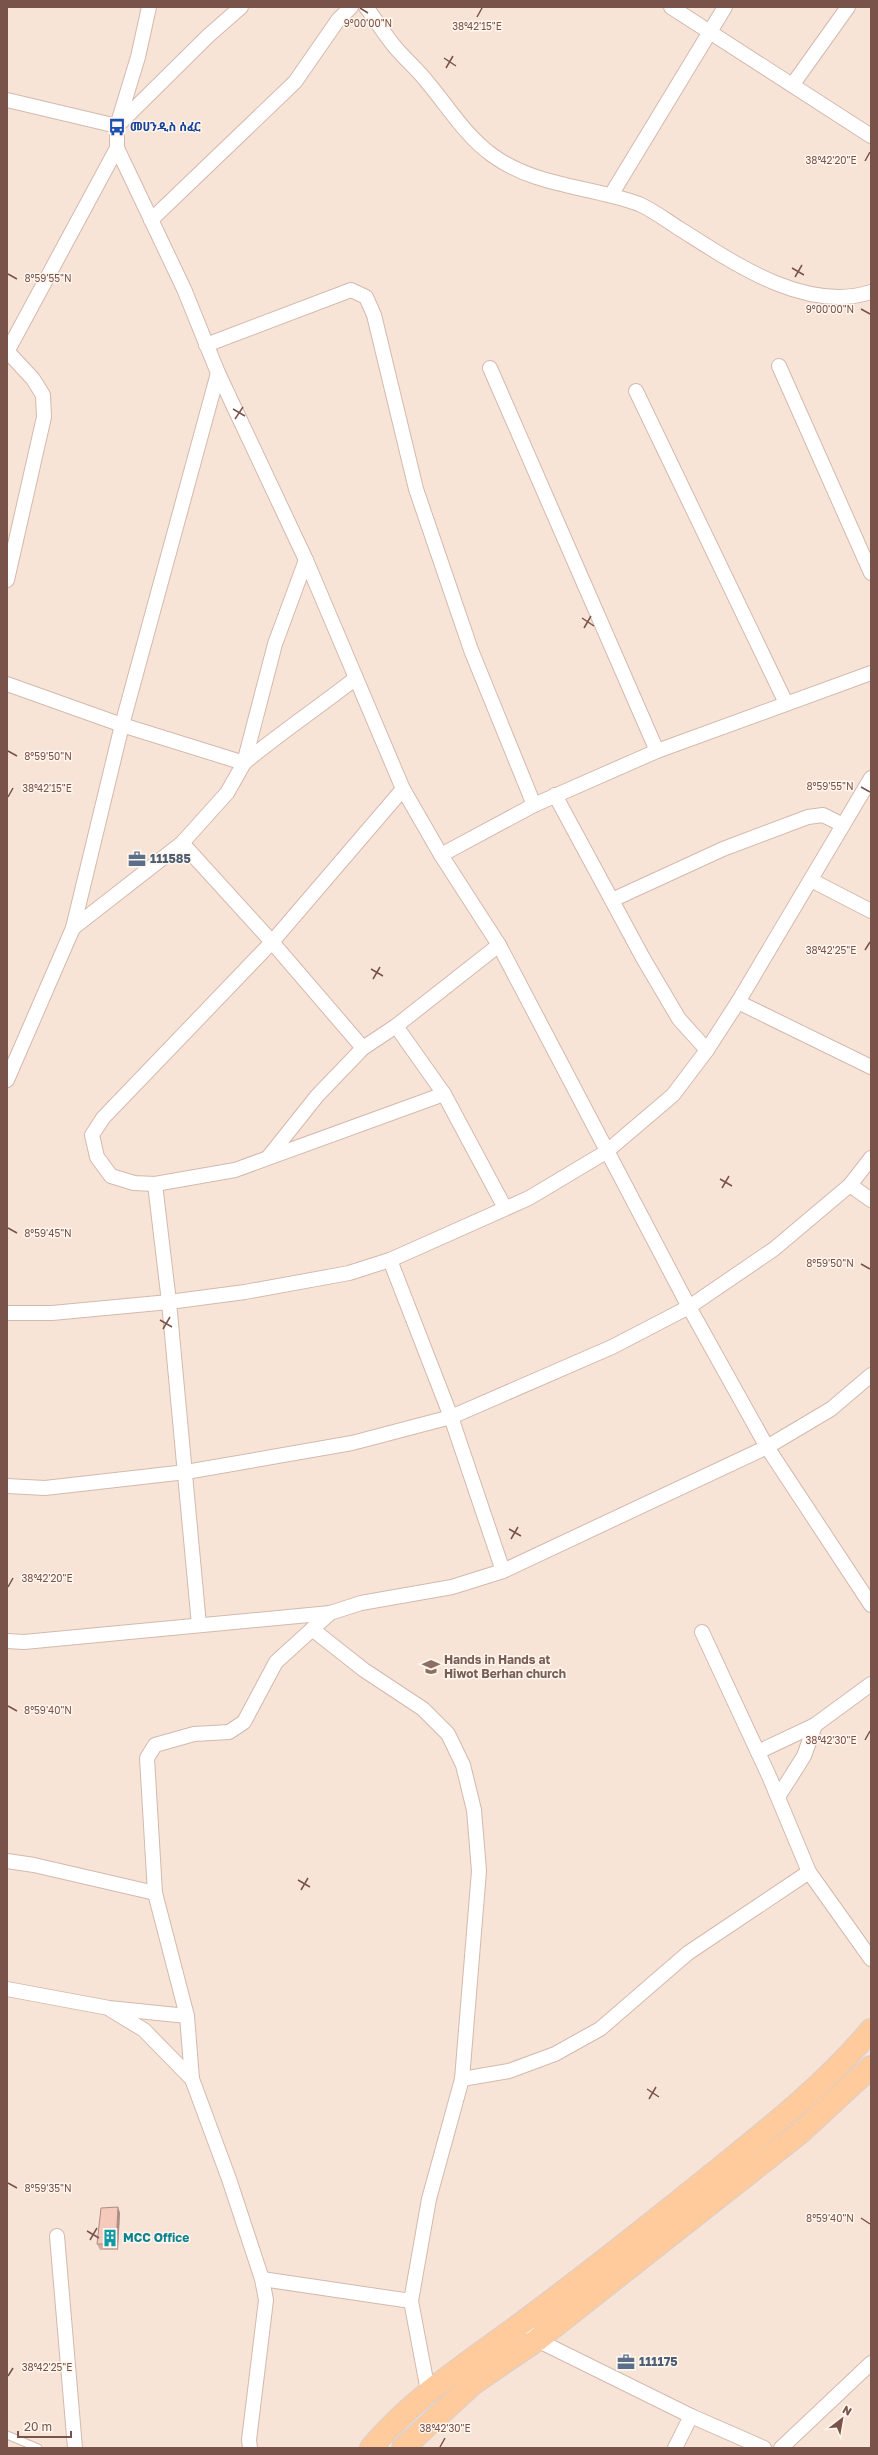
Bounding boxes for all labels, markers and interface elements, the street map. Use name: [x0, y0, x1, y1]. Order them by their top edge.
text: 9°00'00"N: [344, 17, 392, 29]
text: 38°42'15"E: [452, 20, 502, 32]
bus stop icon: መሀንዲስ ሰፈር: [107, 117, 127, 137]
place label: መሀንዲስ ሰፈር: [130, 119, 201, 134]
text: 38°42'20"E: [805, 154, 857, 166]
text: 8°59'55"N: [24, 272, 72, 284]
text: 9°00'00"N: [806, 303, 854, 315]
text: 8°59'50"N: [24, 750, 72, 762]
text: 8°59'55"N: [806, 780, 854, 792]
text: 38°42'15"E: [22, 782, 72, 794]
office icon: 111585: [127, 849, 147, 869]
place label: 111585: [150, 851, 191, 866]
text: 38°42'25"E: [806, 944, 856, 956]
text: 8°59'45"N: [24, 1227, 72, 1239]
text: 8°59'50"N: [806, 1257, 854, 1269]
text: 38°42'20"E: [21, 1572, 73, 1584]
place label: Hands in Hands at Hiwot Berhan church: [444, 1652, 566, 1681]
school or university icon: Hands in Hands at Hiwot Berhan church: [421, 1657, 441, 1677]
text: 8°59'40"N: [24, 1704, 72, 1716]
text: 38°42'30"E: [805, 1734, 857, 1746]
text: 8°59'35"N: [24, 2182, 72, 2194]
text: 8°59'40"N: [806, 2212, 854, 2224]
building icon: MCC Office: [100, 2228, 120, 2248]
place label: MCC Office: [123, 2230, 189, 2245]
office icon: 111175: [616, 2352, 636, 2372]
place label: 111175: [639, 2354, 678, 2369]
text: 38°42'25"E: [22, 2361, 72, 2373]
north arrow: [822, 2399, 862, 2439]
text: N: [840, 2402, 854, 2418]
scale bar: [18, 2413, 71, 2439]
text: 20 m: [24, 2419, 52, 2434]
text: 38°42'30"E: [419, 2422, 471, 2434]

